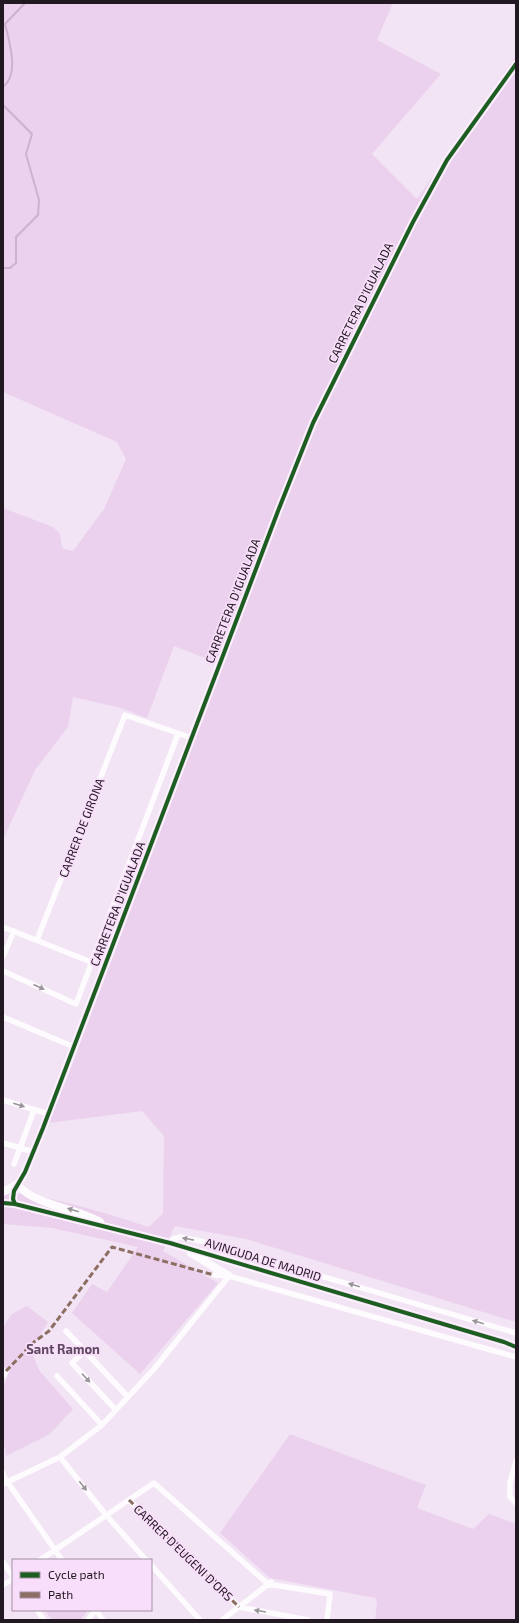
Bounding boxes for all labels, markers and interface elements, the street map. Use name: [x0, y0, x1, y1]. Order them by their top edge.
street label: CARRETERA D'IGUALADA: [325, 240, 396, 365]
street label: CARRETERA D'IGUALADA: [202, 536, 263, 665]
street label: CARRER DE GIRONA: [56, 775, 107, 879]
street label: CARRETERA D'IGUALADA: [87, 839, 148, 968]
one-way arrow: [33, 984, 44, 990]
one-way arrow: [13, 1102, 25, 1108]
one-way arrow: [66, 1207, 78, 1213]
one-way arrow: [182, 1235, 194, 1241]
street label: AVINGUDA DE MADRID: [203, 1235, 323, 1283]
one-way arrow: [347, 1282, 359, 1288]
one-way arrow: [472, 1319, 484, 1325]
district label: Sant Ramon: [26, 1341, 100, 1357]
one-way arrow: [81, 1373, 91, 1383]
one-way arrow: [79, 1481, 88, 1492]
street label: CARRER D'EUGENI D'ORS: [131, 1501, 236, 1603]
legend: [12, 1559, 152, 1611]
text: Cycle path: [48, 1567, 105, 1581]
text: Path: [48, 1587, 73, 1601]
one-way arrow: [253, 1608, 266, 1614]

